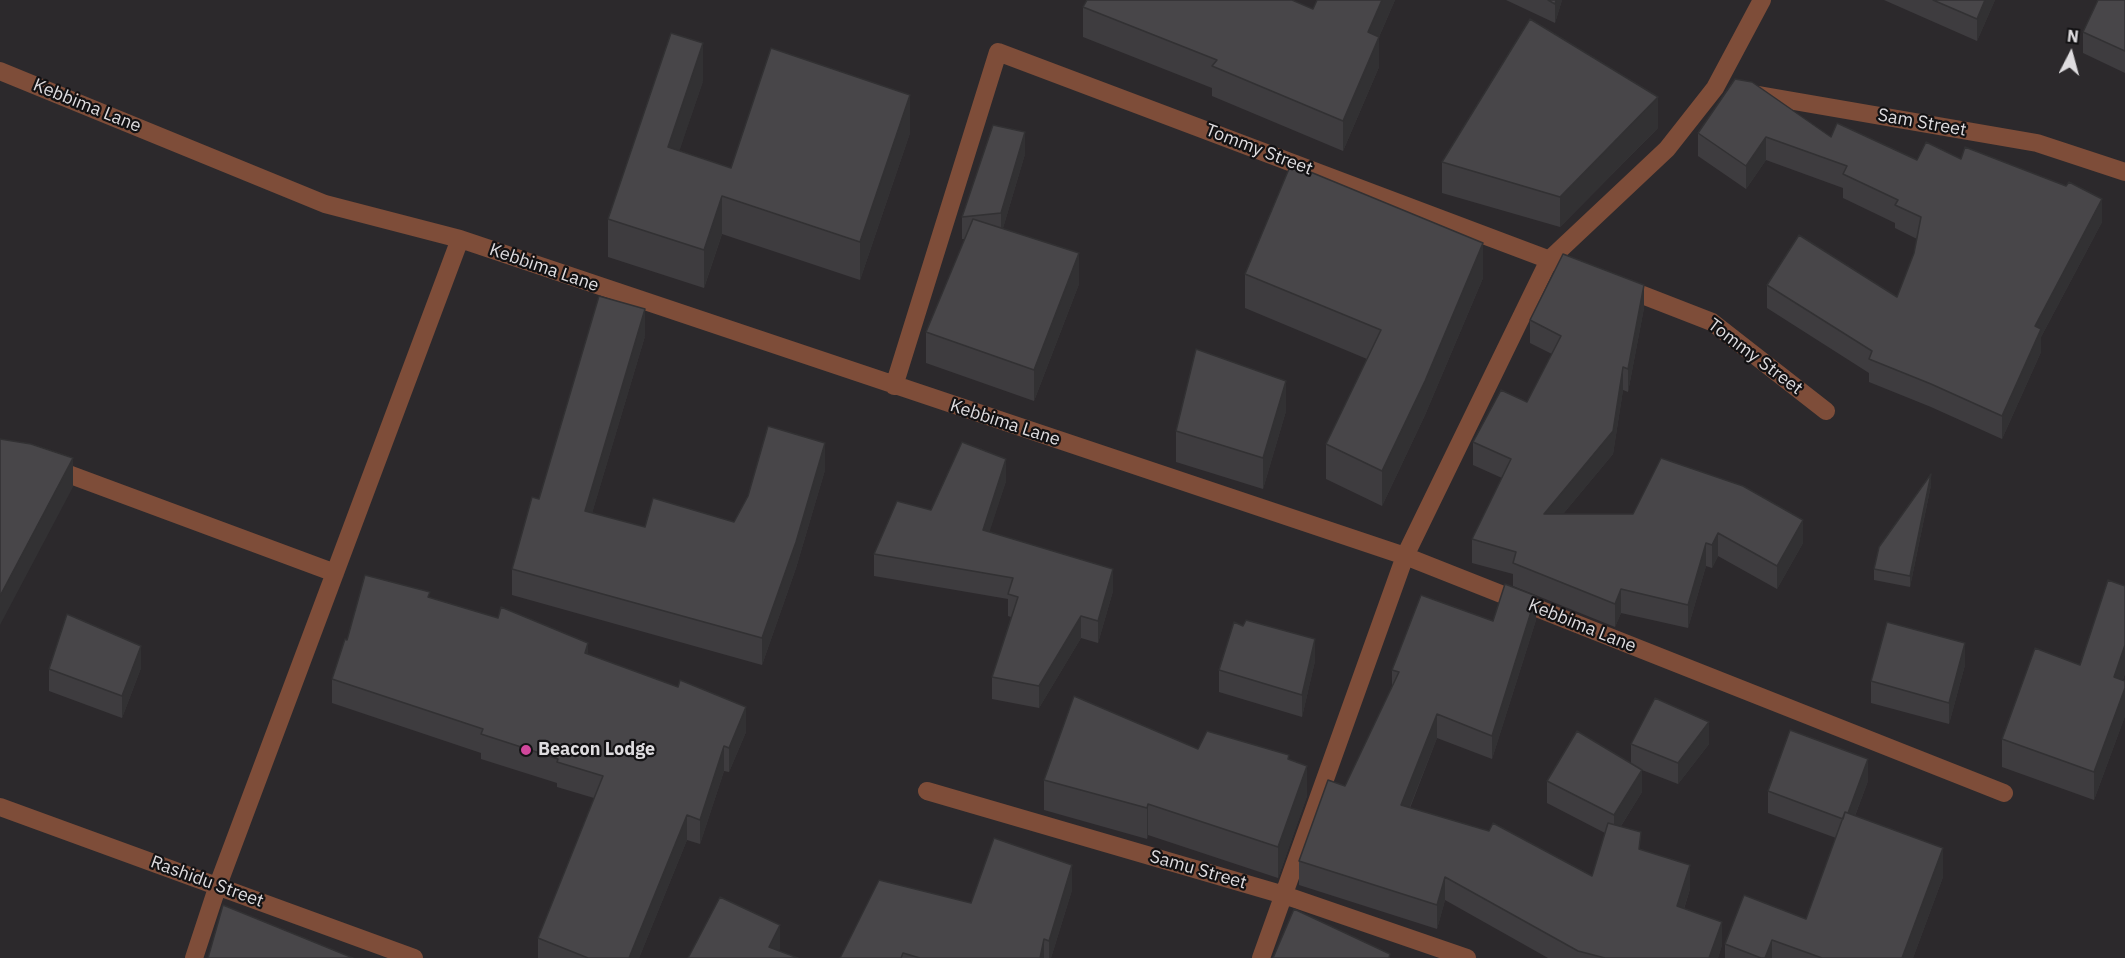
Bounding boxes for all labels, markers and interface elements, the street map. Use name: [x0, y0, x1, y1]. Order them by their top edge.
north arrow: [2041, 24, 2101, 84]
text: N: [2066, 26, 2080, 47]
street label: Kebbima Lane: [30, 75, 144, 137]
street label: Sam Street: [1876, 105, 1968, 141]
street label: Tommy Street: [1202, 120, 1316, 180]
street label: Kebbima Lane: [486, 239, 602, 297]
street label: Tommy Street: [1703, 314, 1807, 400]
street label: Kebbima Lane: [947, 395, 1063, 451]
street label: Kebbima Lane: [1525, 595, 1639, 657]
place label: Beacon Lodge: [538, 739, 655, 761]
marker: Beacon Lodge: [519, 743, 533, 757]
street label: Samu Street: [1147, 846, 1249, 894]
street label: Rashidu Street: [148, 852, 266, 912]

